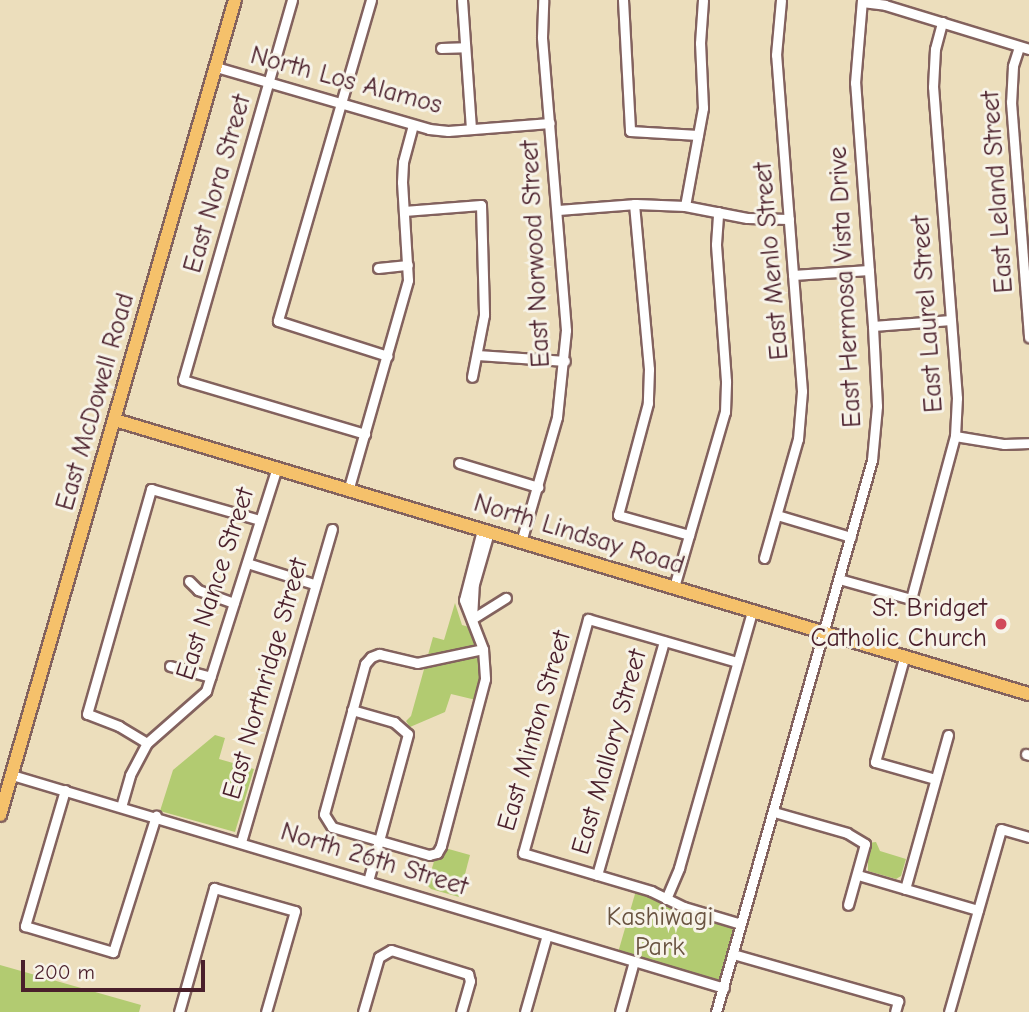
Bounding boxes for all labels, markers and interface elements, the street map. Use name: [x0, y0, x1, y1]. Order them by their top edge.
street label: North Los Alamos: [247, 40, 445, 122]
street label: East Leland Street: [975, 90, 1021, 294]
street label: East Nora Street: [178, 91, 258, 277]
street label: East Norwood Street: [514, 140, 558, 368]
street label: East Hermosa Vista Drive: [823, 146, 869, 428]
street label: East Menlo Street: [748, 161, 796, 361]
street label: East Laurel Street: [906, 214, 950, 414]
street label: East McDowell Road: [50, 290, 142, 514]
street label: East Nance Street: [170, 484, 262, 684]
street label: North Lindsay Road: [470, 488, 688, 582]
street label: East Northridge Street: [217, 555, 315, 803]
place label: St. Bridget Catholic Church: [810, 593, 987, 654]
marker: St. Bridget Catholic Church: [993, 616, 1009, 632]
street label: East Minton Street: [492, 627, 578, 835]
street label: East Mallory Street: [566, 646, 654, 858]
street label: North 26th Street: [277, 817, 471, 903]
park label: Kashiwagi Park: [607, 902, 713, 964]
scale bar: [24, 946, 208, 990]
text: 200 m: [34, 960, 95, 984]

